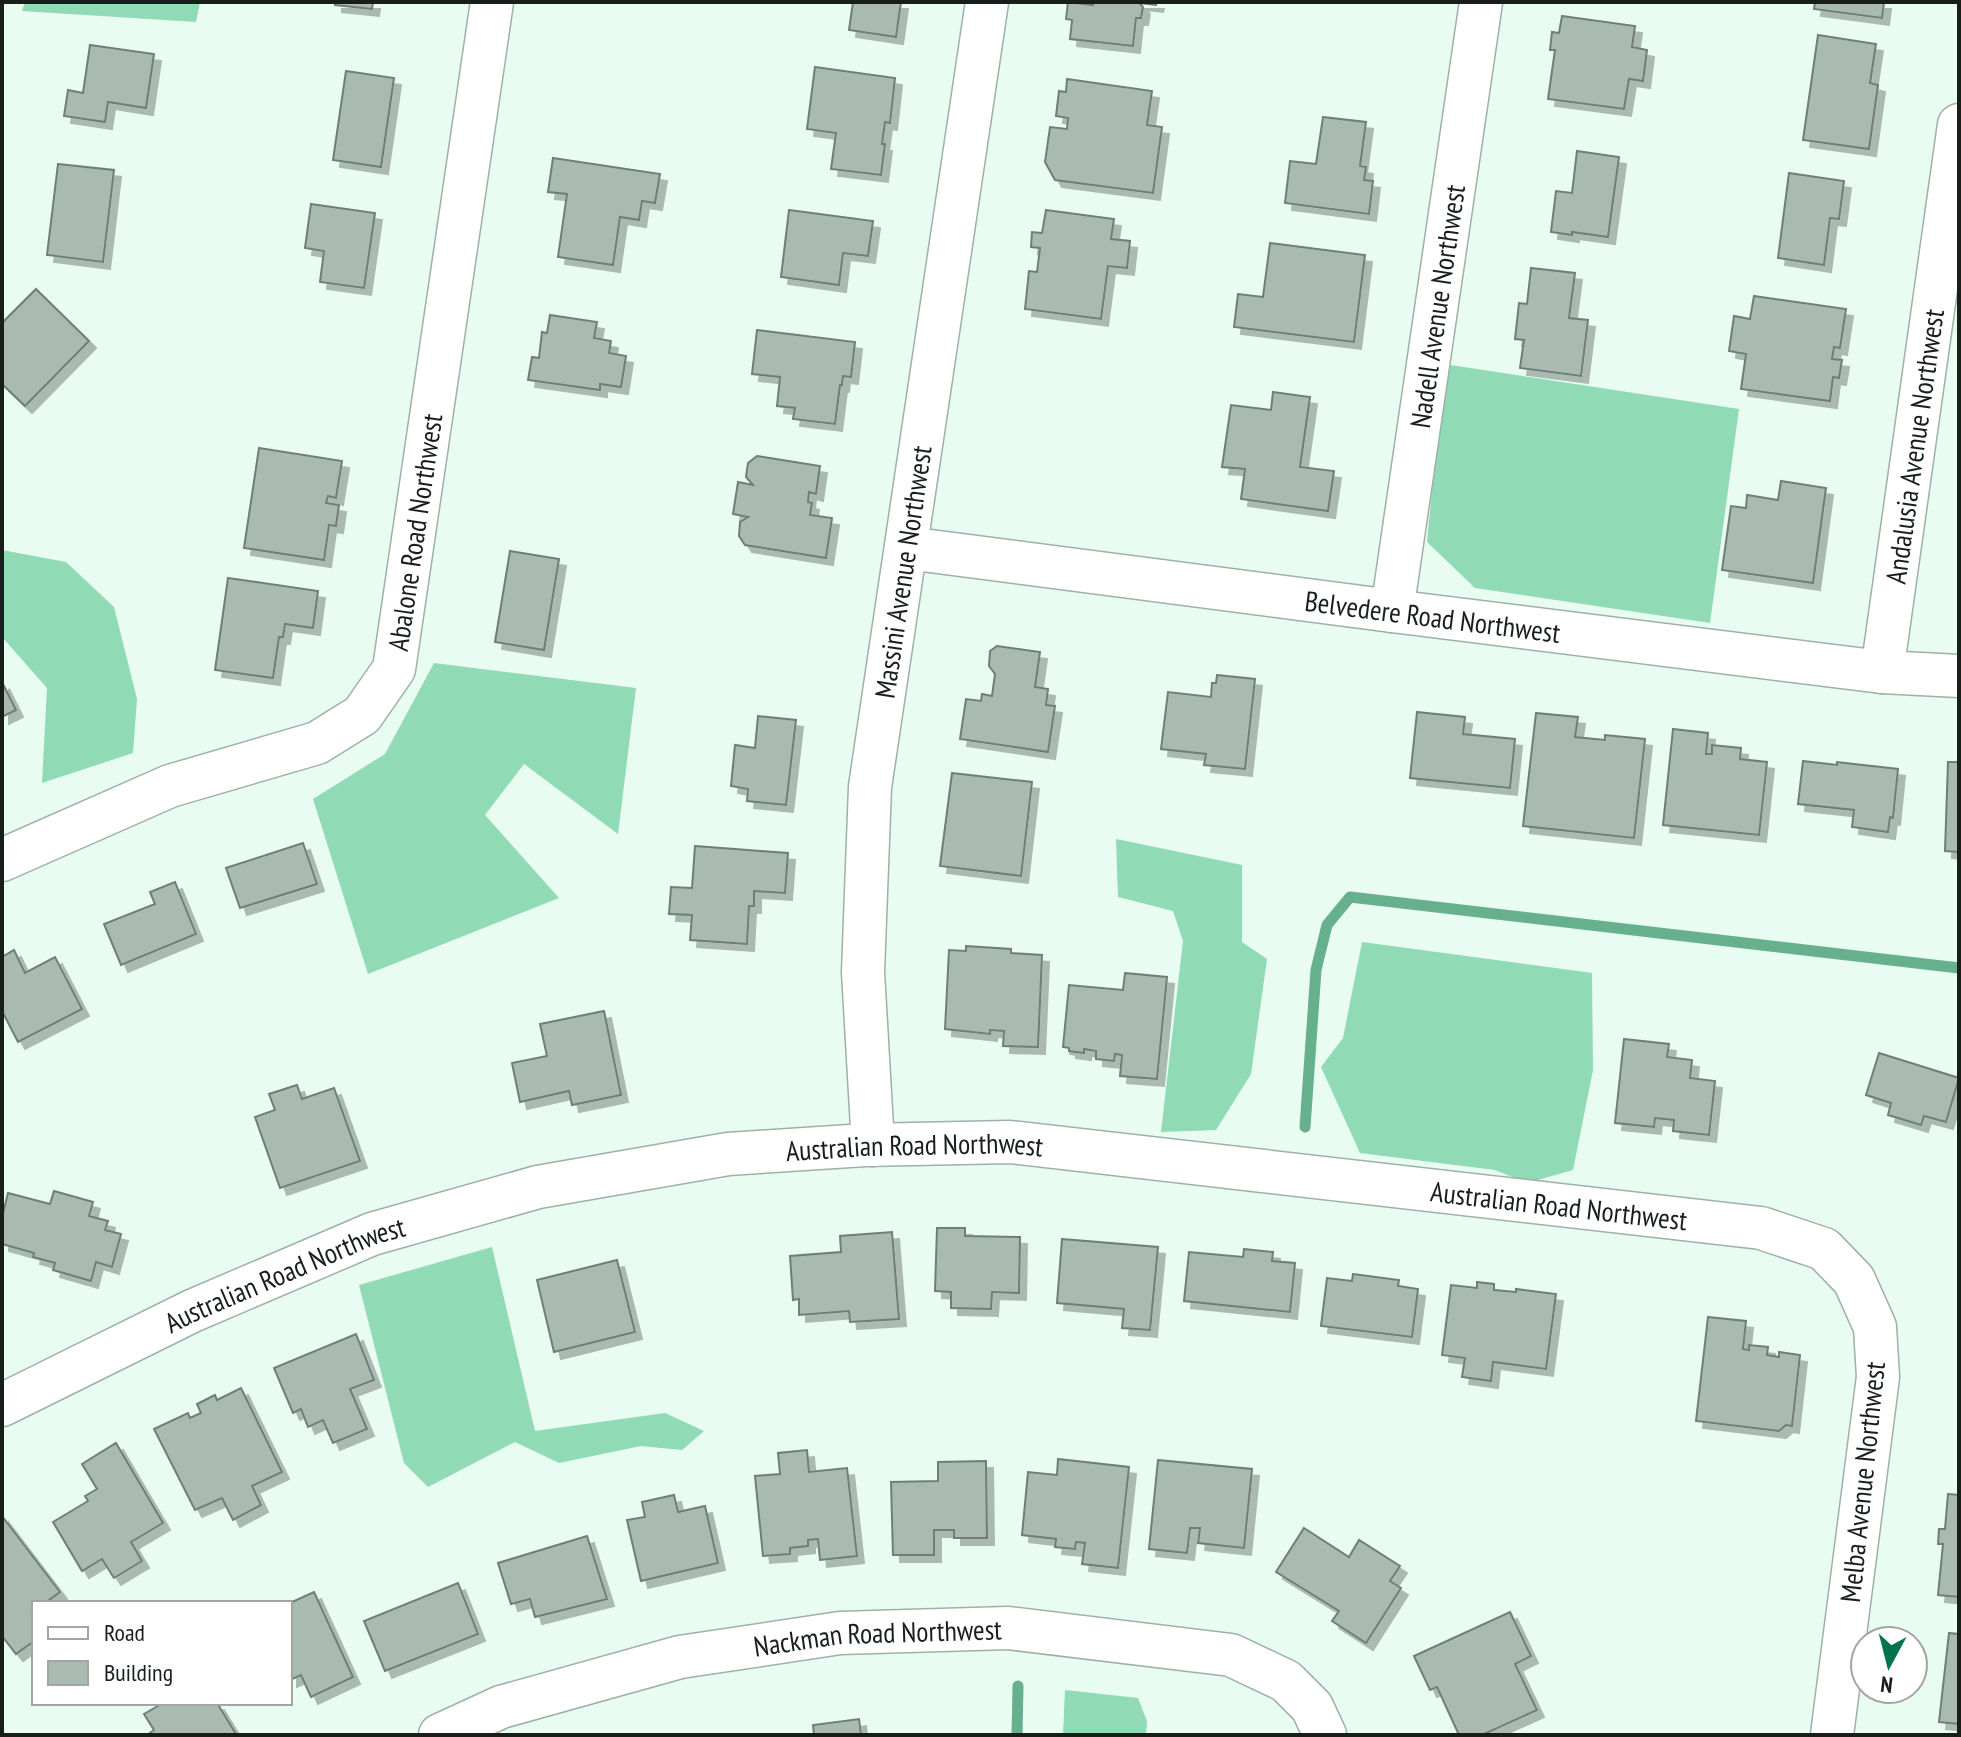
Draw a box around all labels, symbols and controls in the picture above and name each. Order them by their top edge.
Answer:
street label: Nadell Avenue Northwest [1400,182,1473,430]
street label: Andalusia Avenue Northwest [1876,306,1951,586]
street label: Abalone Road Northwest [378,411,450,653]
street label: Massini Avenue Northwest [865,443,939,701]
street label: Belvedere Road Northwest [1303,581,1563,650]
street label: Australian Road Northwest [785,1123,1046,1169]
street label: Australian Road Northwest [1429,1172,1689,1238]
street label: Australian Road Northwest [158,1207,409,1340]
street label: Melba Avenue Northwest [1831,1360,1893,1604]
legend [32,1601,292,1705]
street label: Nackman Road Northwest [751,1610,1003,1664]
text: Road [104,1617,145,1648]
north arrow [1849,1625,1929,1705]
text: Building [104,1657,173,1688]
text: N [1879,1670,1894,1699]

